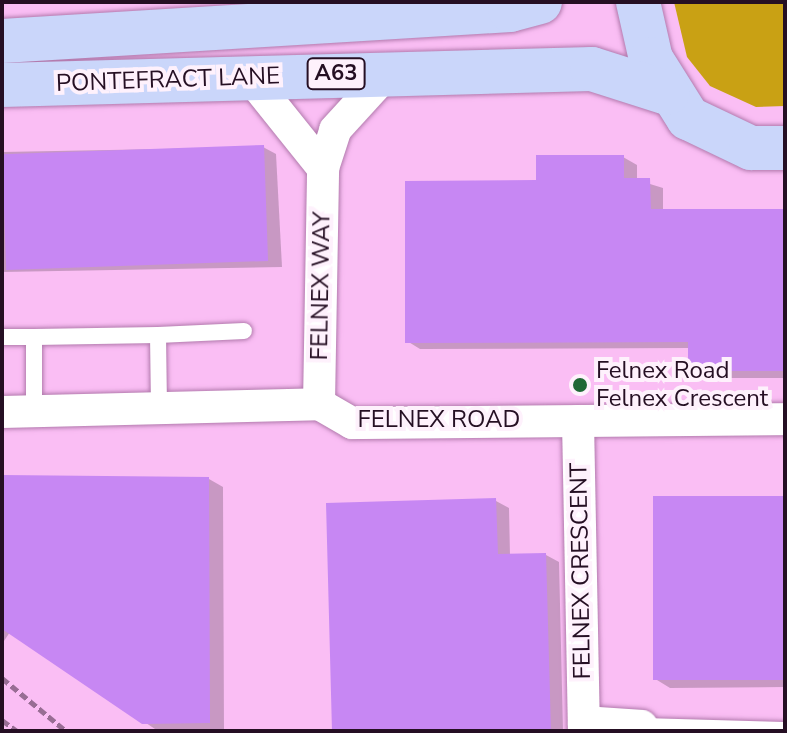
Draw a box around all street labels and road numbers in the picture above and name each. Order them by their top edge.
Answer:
road number: A63 [306,56,366,92]
street label: PONTEFRACT LANE [56,62,280,98]
street label: FELNEX WAY [305,211,337,361]
street label: FELNEX ROAD [358,406,520,434]
street label: FELNEX CRESCENT [565,462,597,680]

